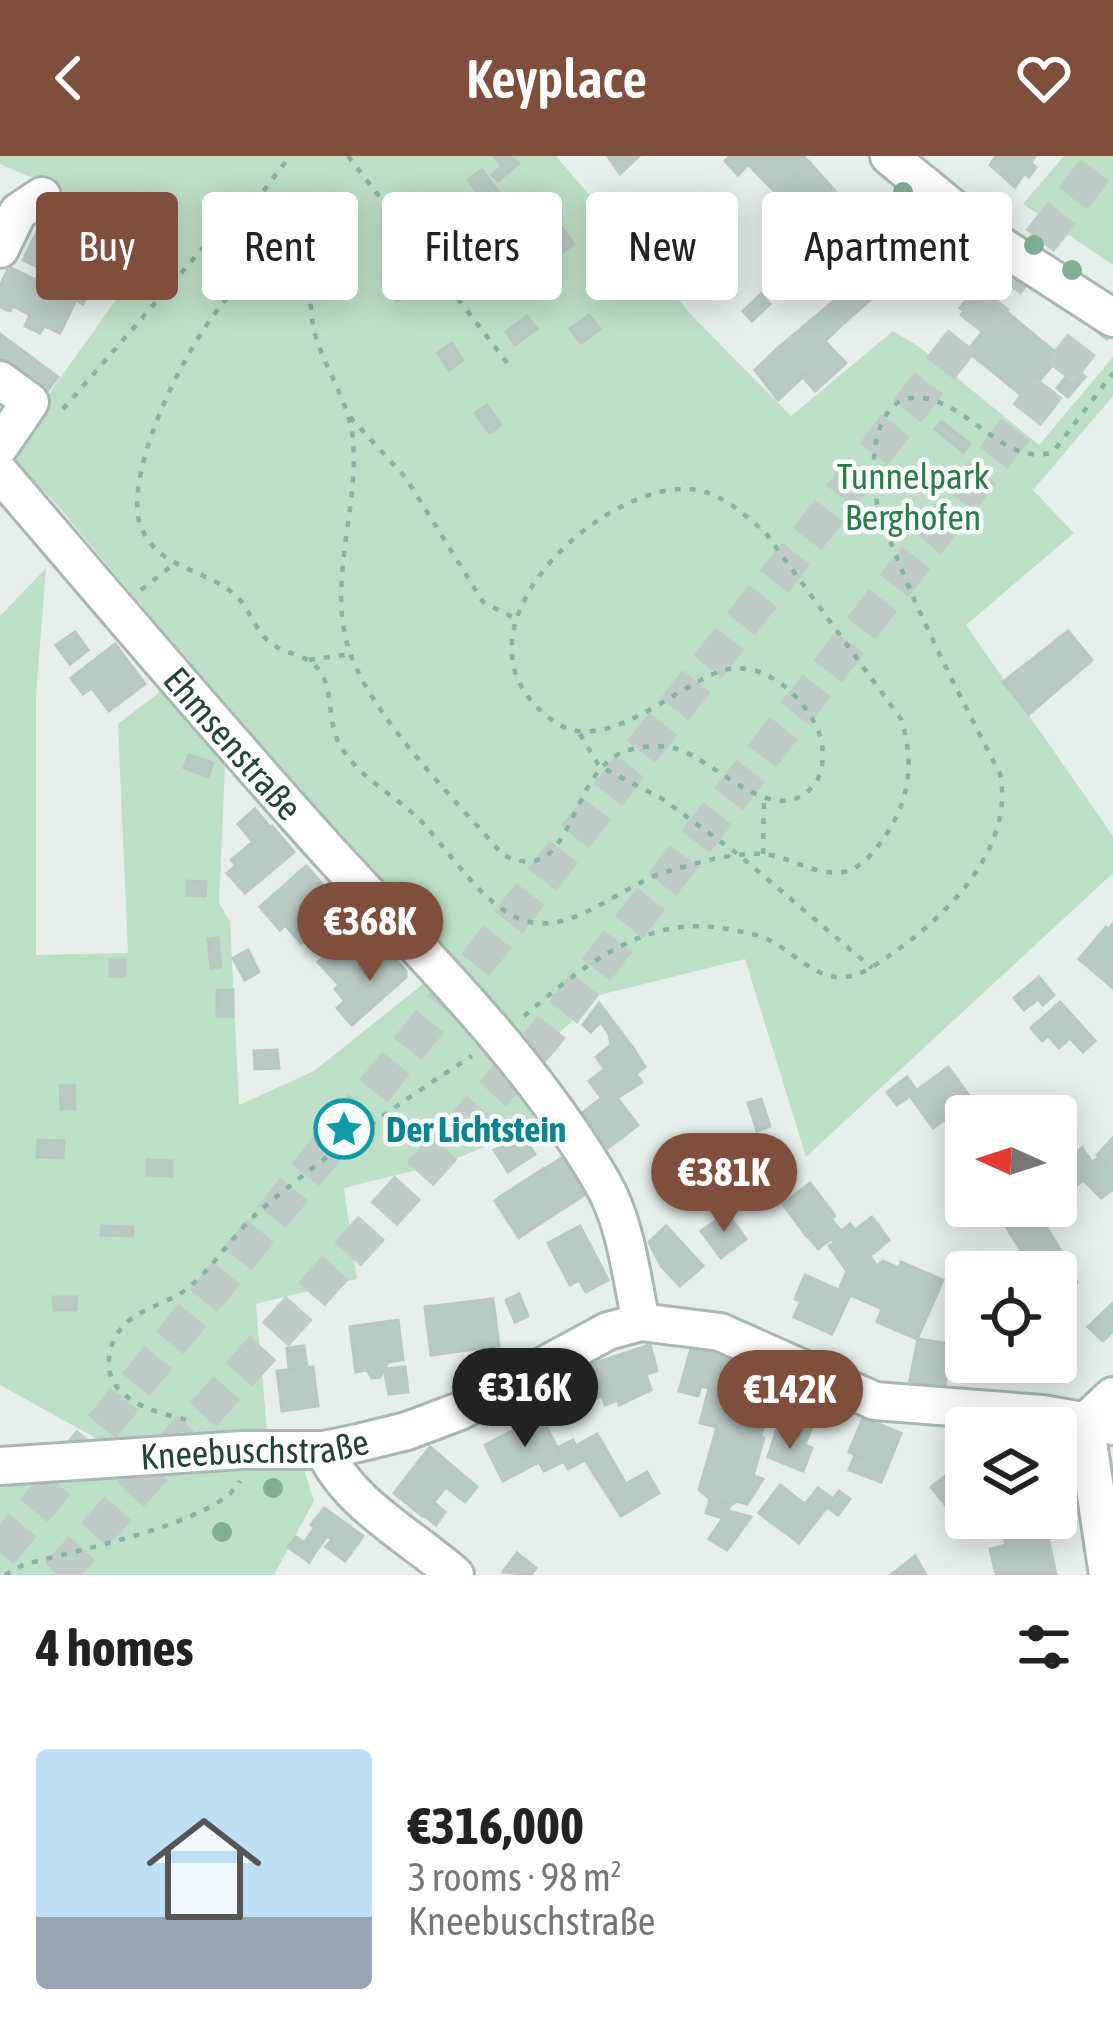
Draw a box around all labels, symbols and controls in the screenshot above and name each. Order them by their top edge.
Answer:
icon: back [36,45,102,111]
icon: heart [1011,45,1077,111]
text: Keyplace [466,48,647,109]
chip: Buy [36,192,178,300]
chip: Rent [202,192,358,300]
chip: Filters [382,192,562,300]
chip: New [586,192,738,300]
chip: Apartment [762,192,1012,300]
park label: Tunnelpark Berghofen [837,455,989,538]
street label: Ehmsenstraße [155,659,311,828]
pin: €368K [286,882,454,984]
text: €368K [324,899,416,943]
north arrow [945,1095,1077,1227]
map controls [945,1095,1077,1539]
place icon: Der Lichtstein [313,1098,375,1160]
place label: Der Lichtstein [386,1108,566,1150]
pin: €381K [640,1133,808,1235]
text: €381K [678,1150,770,1194]
button: locate [945,1251,1077,1383]
pin: €316K [441,1348,609,1450]
pin: €142K [706,1350,874,1452]
text: €316K [479,1365,571,1409]
text: €142K [744,1367,836,1411]
button: layers [945,1407,1077,1539]
street label: Kneebuschstraße [139,1420,373,1478]
icon: filters [1011,1614,1077,1680]
text: 4 homes [36,1618,194,1677]
text: €316,000 [408,1796,584,1855]
icon: home [132,1797,276,1941]
text: 3 rooms · 98 m² [408,1855,622,1899]
text: Kneebuschstraße [408,1899,656,1943]

